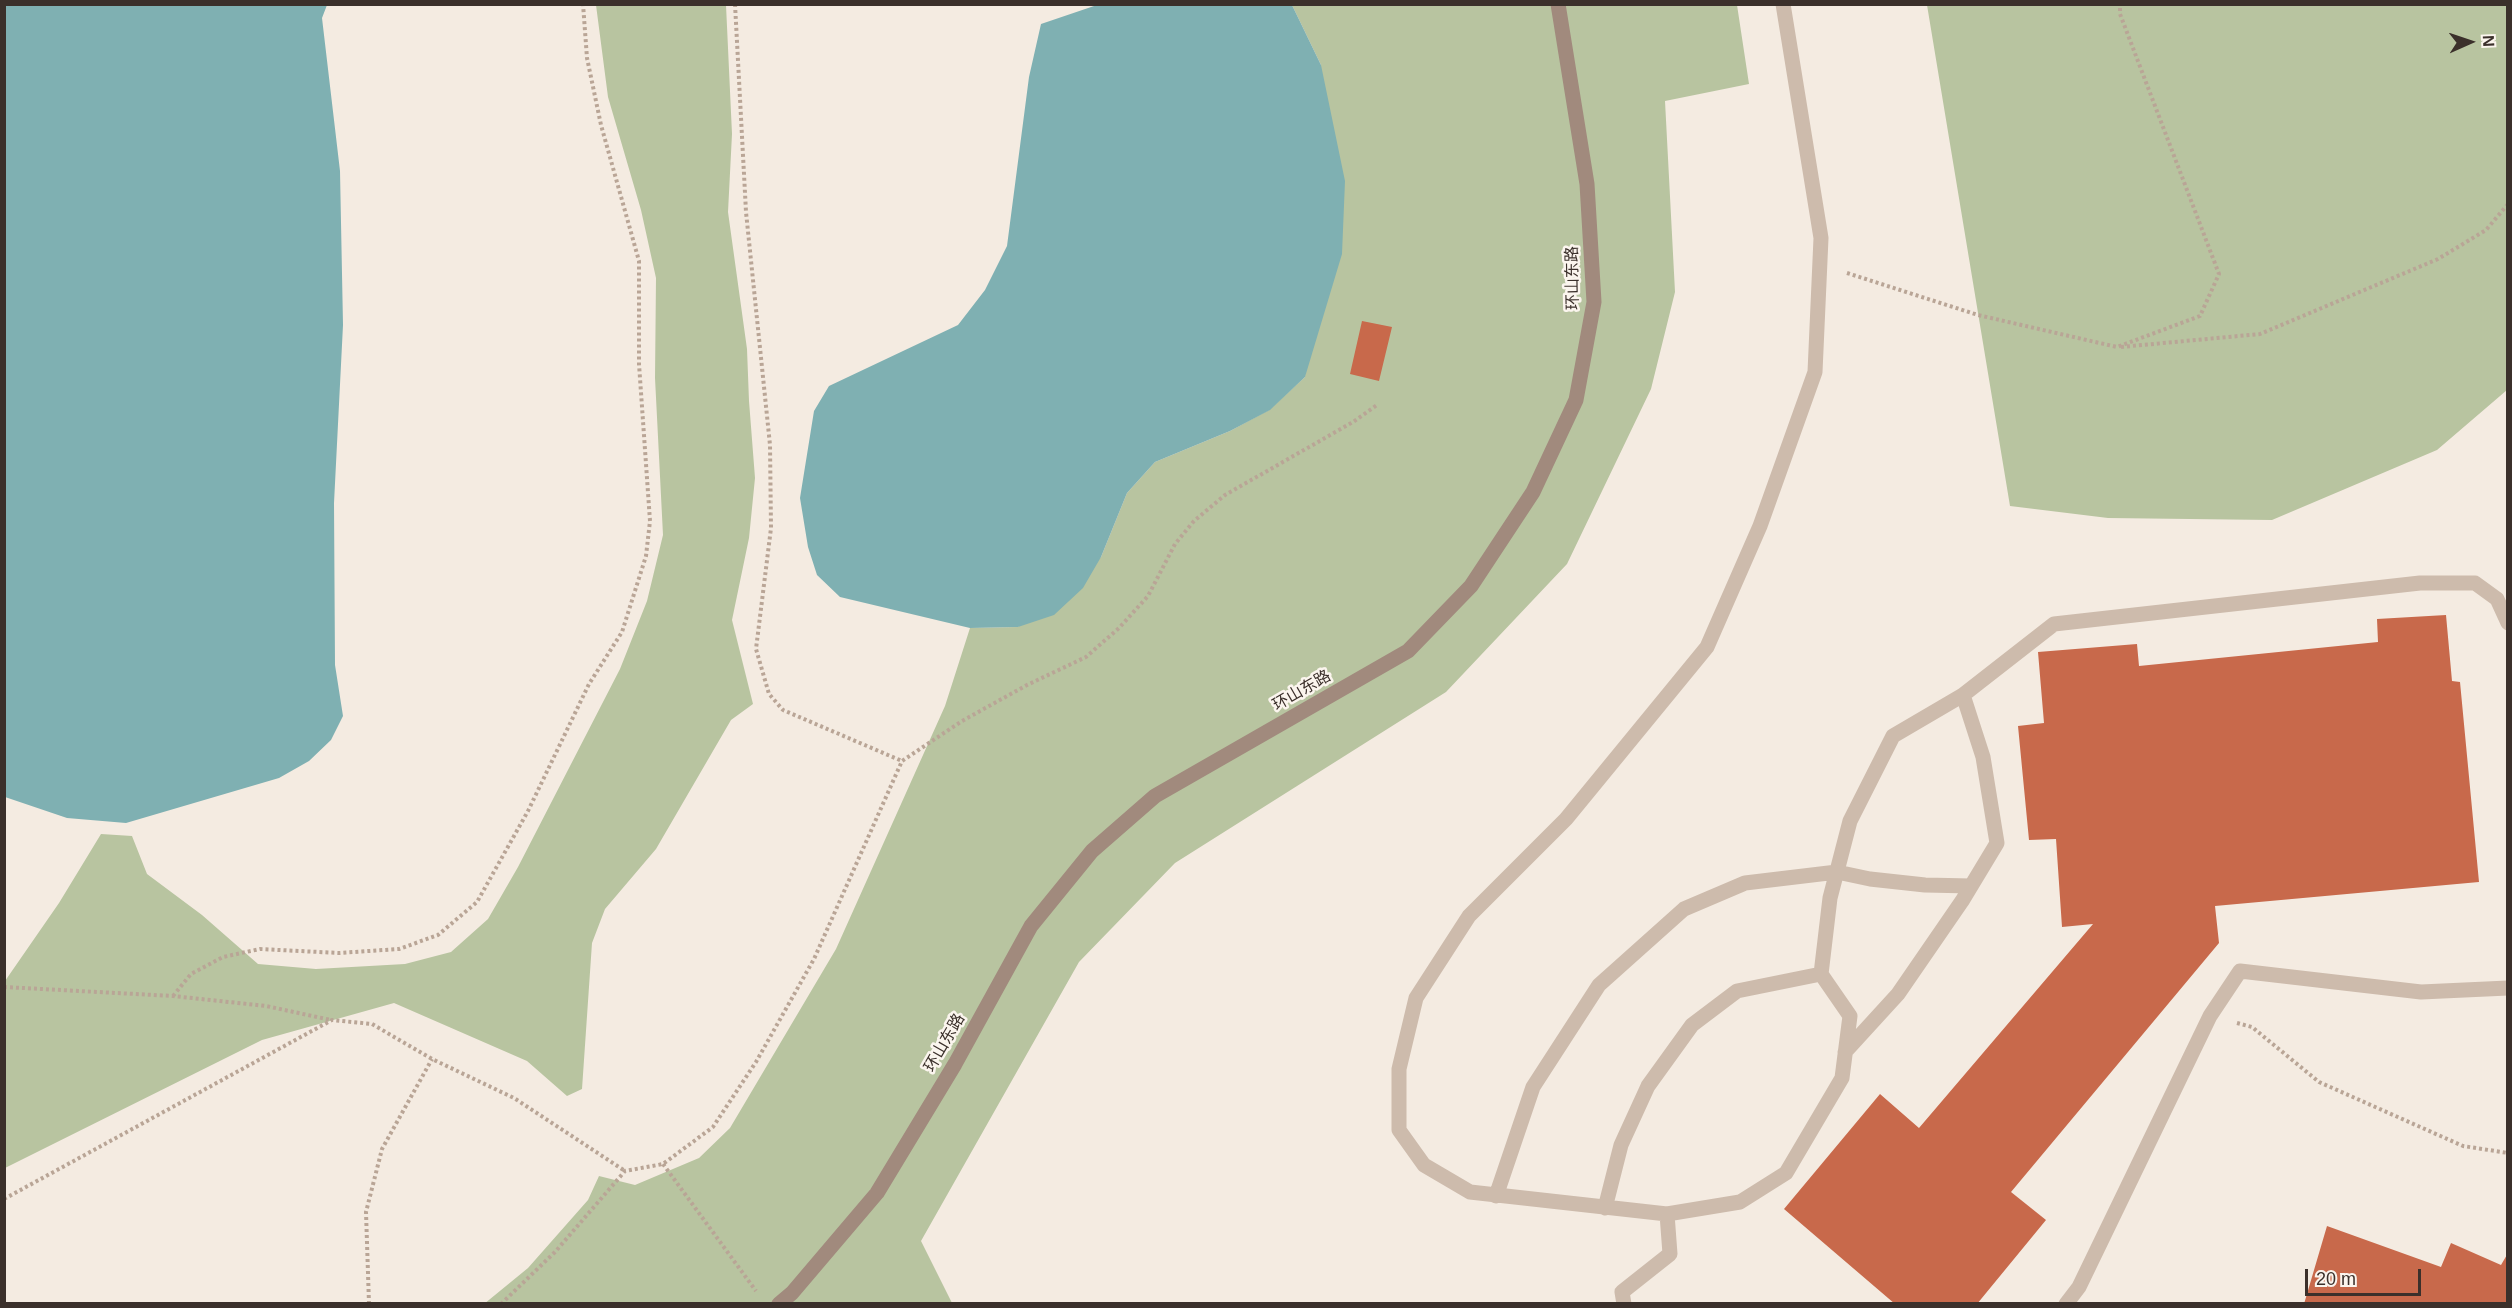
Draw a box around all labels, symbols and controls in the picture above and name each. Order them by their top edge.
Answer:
north arrow [2440,12,2500,72]
text: N [2480,35,2497,47]
street label: 环山东路 [1563,246,1583,310]
street label: 环山东路 [1269,667,1335,715]
street label: 环山东路 [921,1010,969,1076]
scale bar [2308,1257,2424,1295]
text: 20 m [2316,1269,2356,1289]

